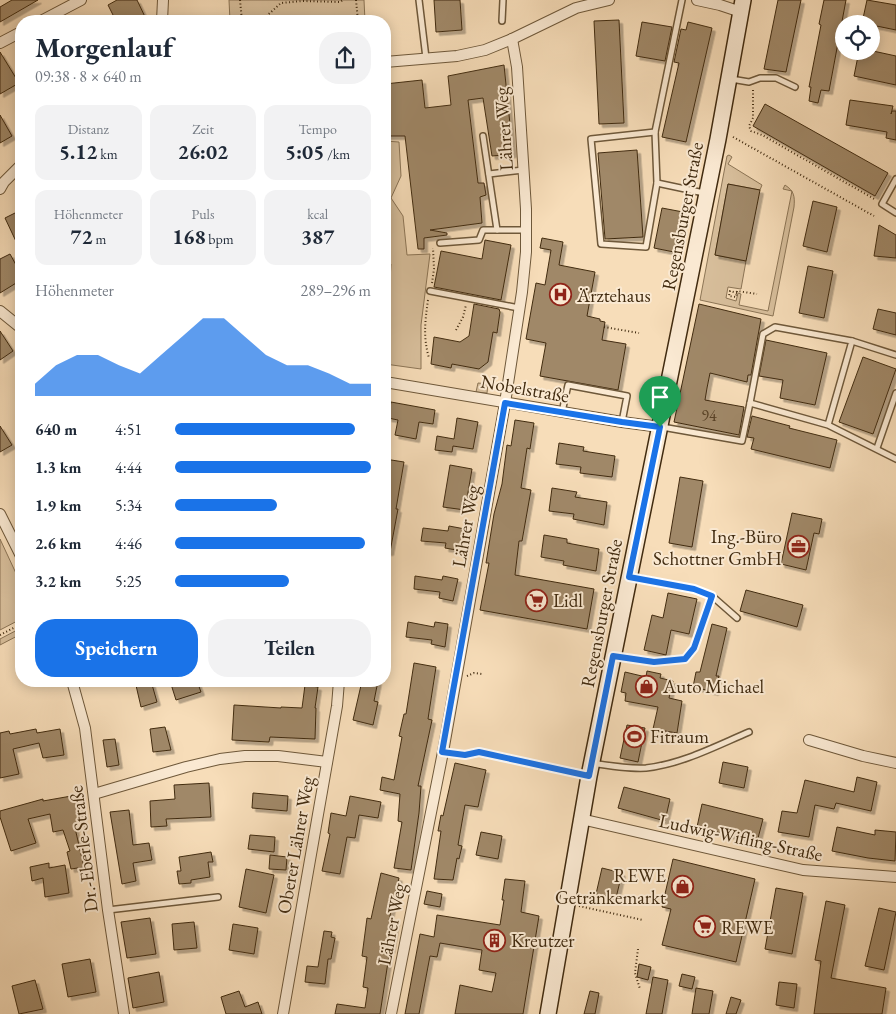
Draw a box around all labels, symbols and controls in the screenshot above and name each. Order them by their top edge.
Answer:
map controls [835,15,880,60]
button: locate [835,15,880,60]
text: Morgenlauf [35,29,173,65]
button: share [319,32,371,84]
text: 09:38 · 8 × 640 m [35,66,142,87]
street label: Lährer Weg [488,86,519,172]
text: Distanz [68,120,109,138]
text: Zeit [192,120,214,138]
text: Tempo [298,120,337,138]
text: 5.12 [59,138,97,165]
text: 26:02 [178,138,228,165]
text: 5:05 [285,138,324,165]
street label: Regensburger Straße [656,140,709,292]
text: km [97,145,118,163]
text: /km [324,145,350,163]
text: Höhenmeter [54,205,123,223]
text: Puls [191,205,214,223]
text: kcal [307,205,328,223]
text: 72 [70,223,93,250]
text: 168 [172,223,206,250]
text: 387 [301,223,334,250]
text: m [93,230,106,248]
text: bpm [206,230,234,248]
text: Höhenmeter [35,280,114,301]
text: 289–296 m [300,280,371,301]
hospital icon: Ärztehaus [549,283,573,307]
place label: Ärztehaus [576,283,651,308]
street label: Nobelstraße [479,368,571,409]
pin [639,376,681,427]
icon: arrive [646,383,674,411]
house number: 94 [701,405,717,426]
text: 640 m [35,419,77,440]
text: 4:51 [115,419,142,440]
text: 1.3 km [35,457,81,478]
text: 4:44 [115,457,142,478]
street label: Lährer Weg [446,482,485,569]
text: 1.9 km [35,495,81,516]
text: 5:34 [115,495,142,516]
place label: Ing.-Büro Schottner GmbH [653,524,782,571]
text: 2.6 km [35,533,81,554]
text: 4:46 [115,533,142,554]
office icon: Ing.-Büro Schottner GmbH [786,535,810,559]
street label: Regensburger Straße [575,537,628,689]
text: 3.2 km [35,571,81,592]
text: 5:25 [115,571,142,592]
supermarket icon: Lidl [525,588,549,612]
place label: Lidl [553,588,583,613]
button: Speichern [35,619,198,677]
button: Teilen [208,619,371,677]
shop icon: Auto Michael [635,674,659,698]
place label: Auto Michael [662,674,765,699]
sports icon: Fitraum [622,724,646,748]
place label: Fitraum [650,724,709,749]
street label: Oberer Lährer Weg [271,774,320,916]
street label: Dr.-Eberle-Straße [63,784,104,914]
street label: Ludwig-Wifling-Straße [657,808,825,867]
place label: REWE Getränkemarkt [555,863,666,910]
shop icon: REWE Getränkemarkt [670,874,694,898]
street label: Lährer Weg [371,880,412,967]
supermarket icon: REWE [693,915,717,939]
place label: REWE [721,915,774,940]
building icon: Kreutzer [483,928,507,952]
place label: Kreutzer [511,928,575,953]

